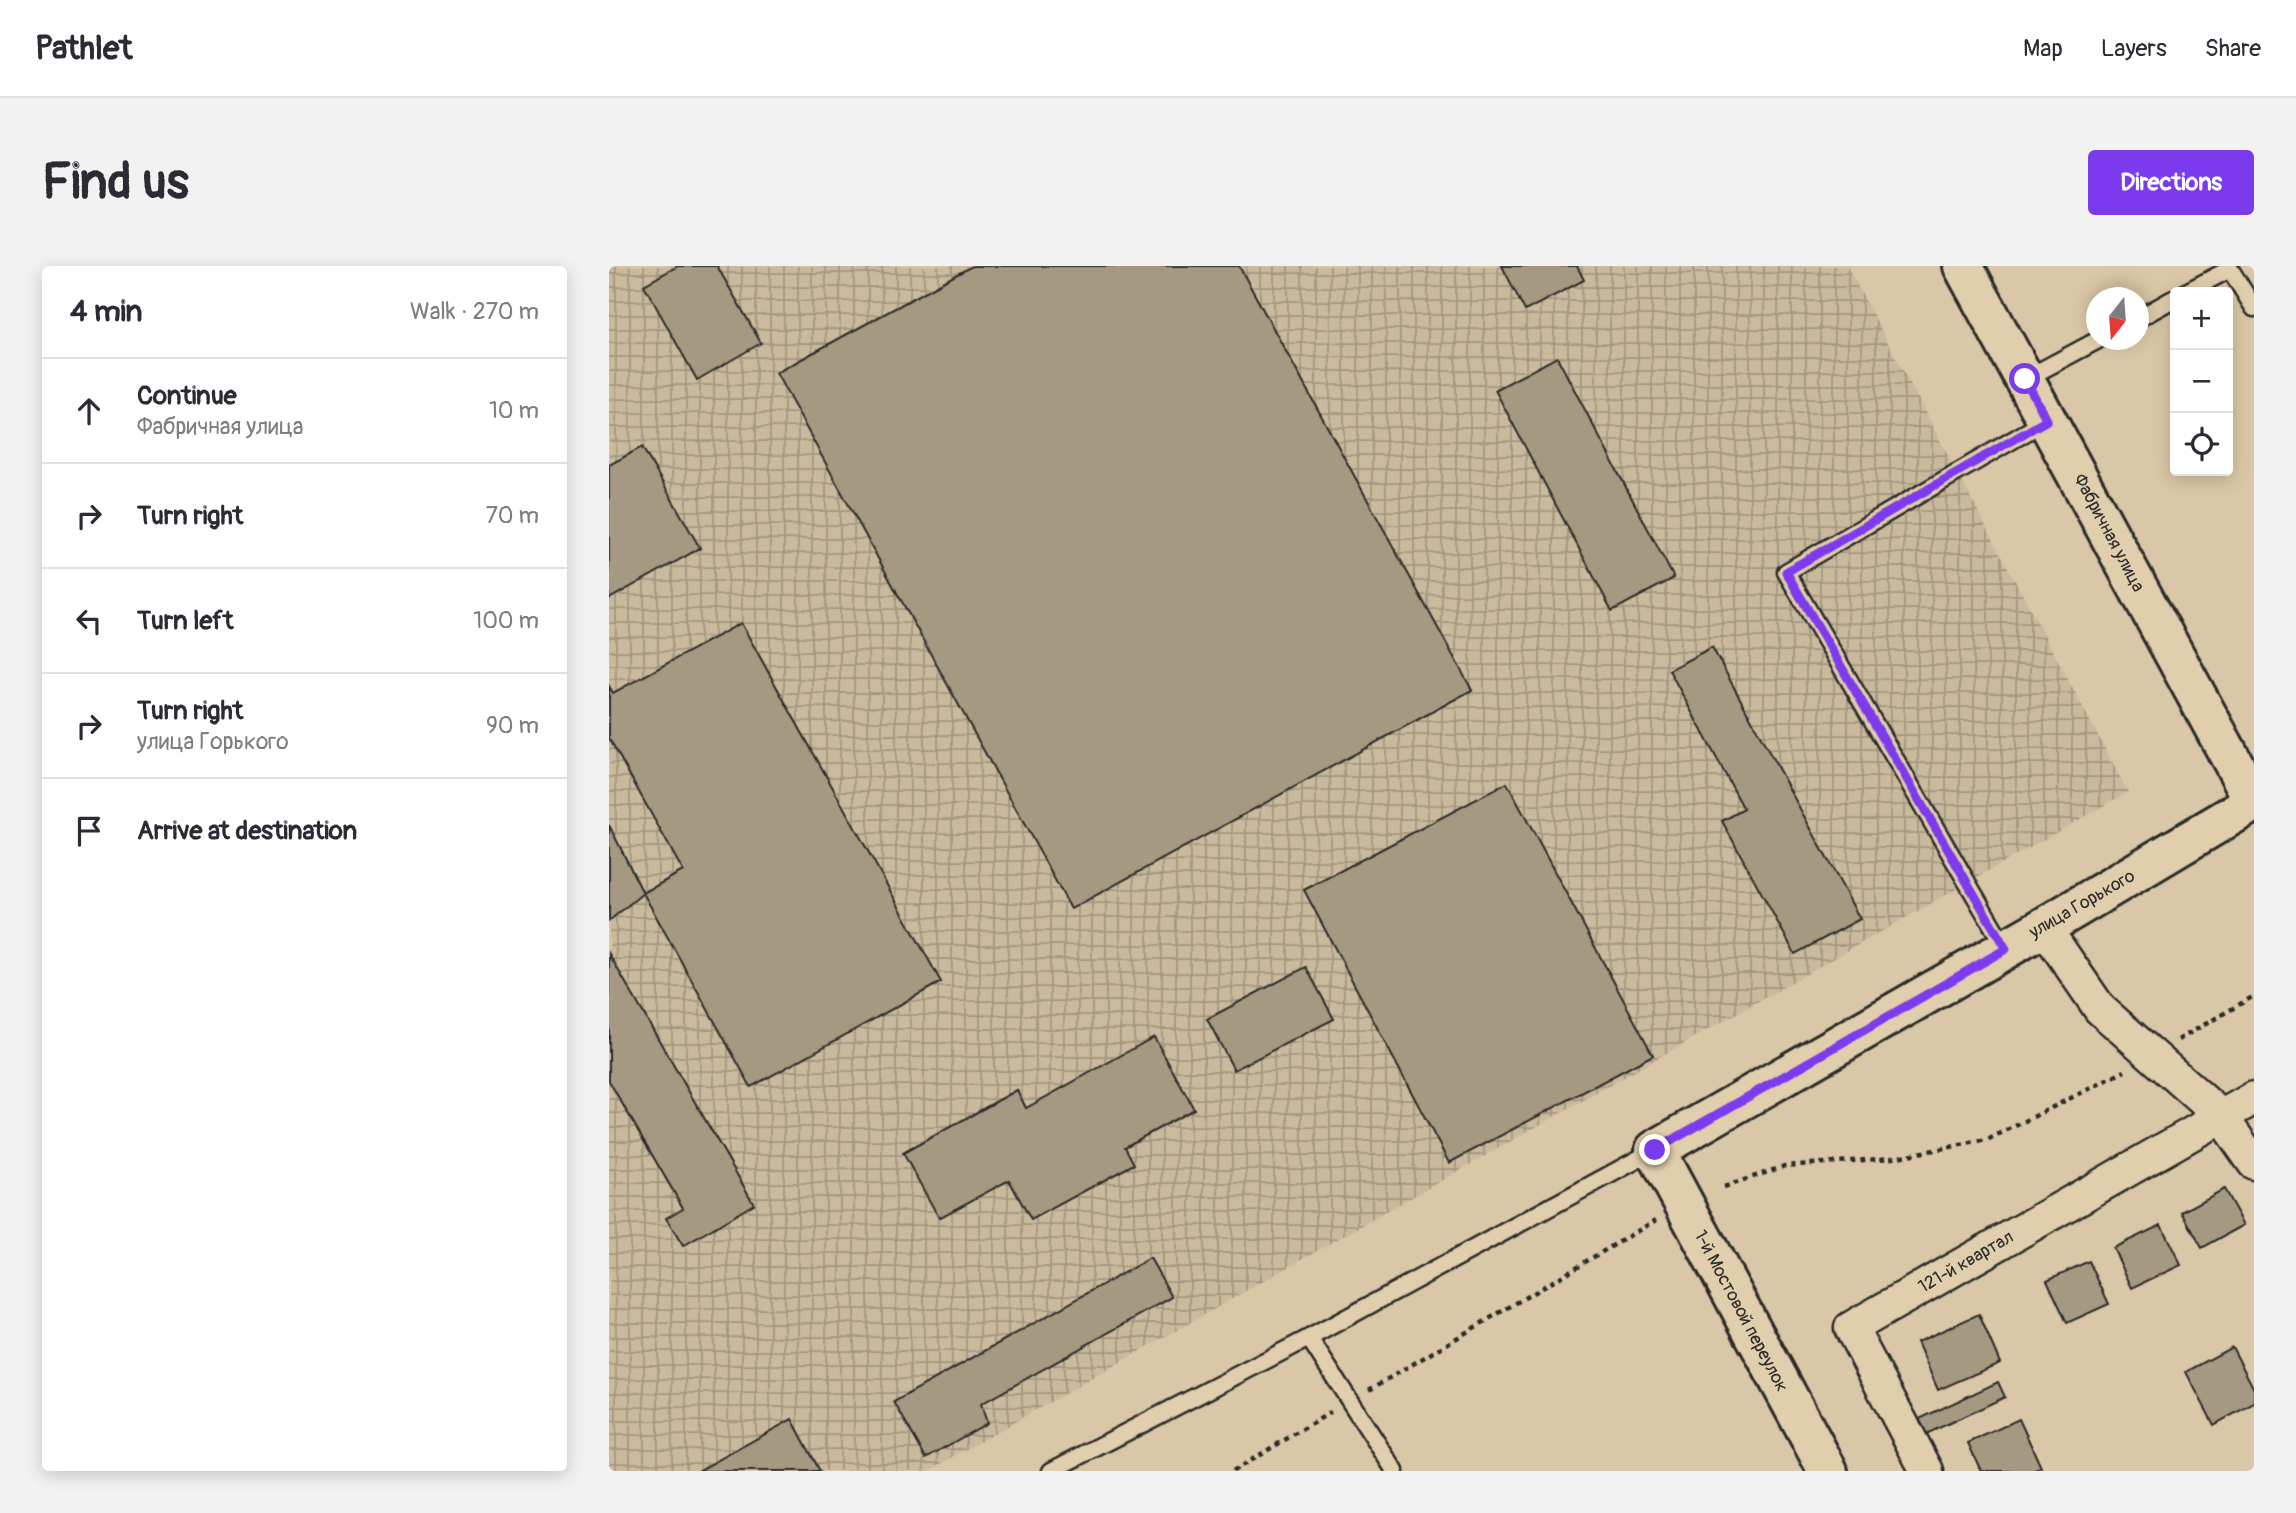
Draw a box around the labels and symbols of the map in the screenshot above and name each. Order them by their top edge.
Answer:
north arrow [2086,287,2149,350]
route start [2009,363,2040,394]
street label: Фабричная улица [2068,470,2150,596]
street label: улица Горького [2024,864,2139,944]
route end [1639,1134,1670,1165]
street label: 121-й квартал [1914,1225,2018,1299]
street label: 1-й Мостовой переулок [1689,1226,1793,1396]

